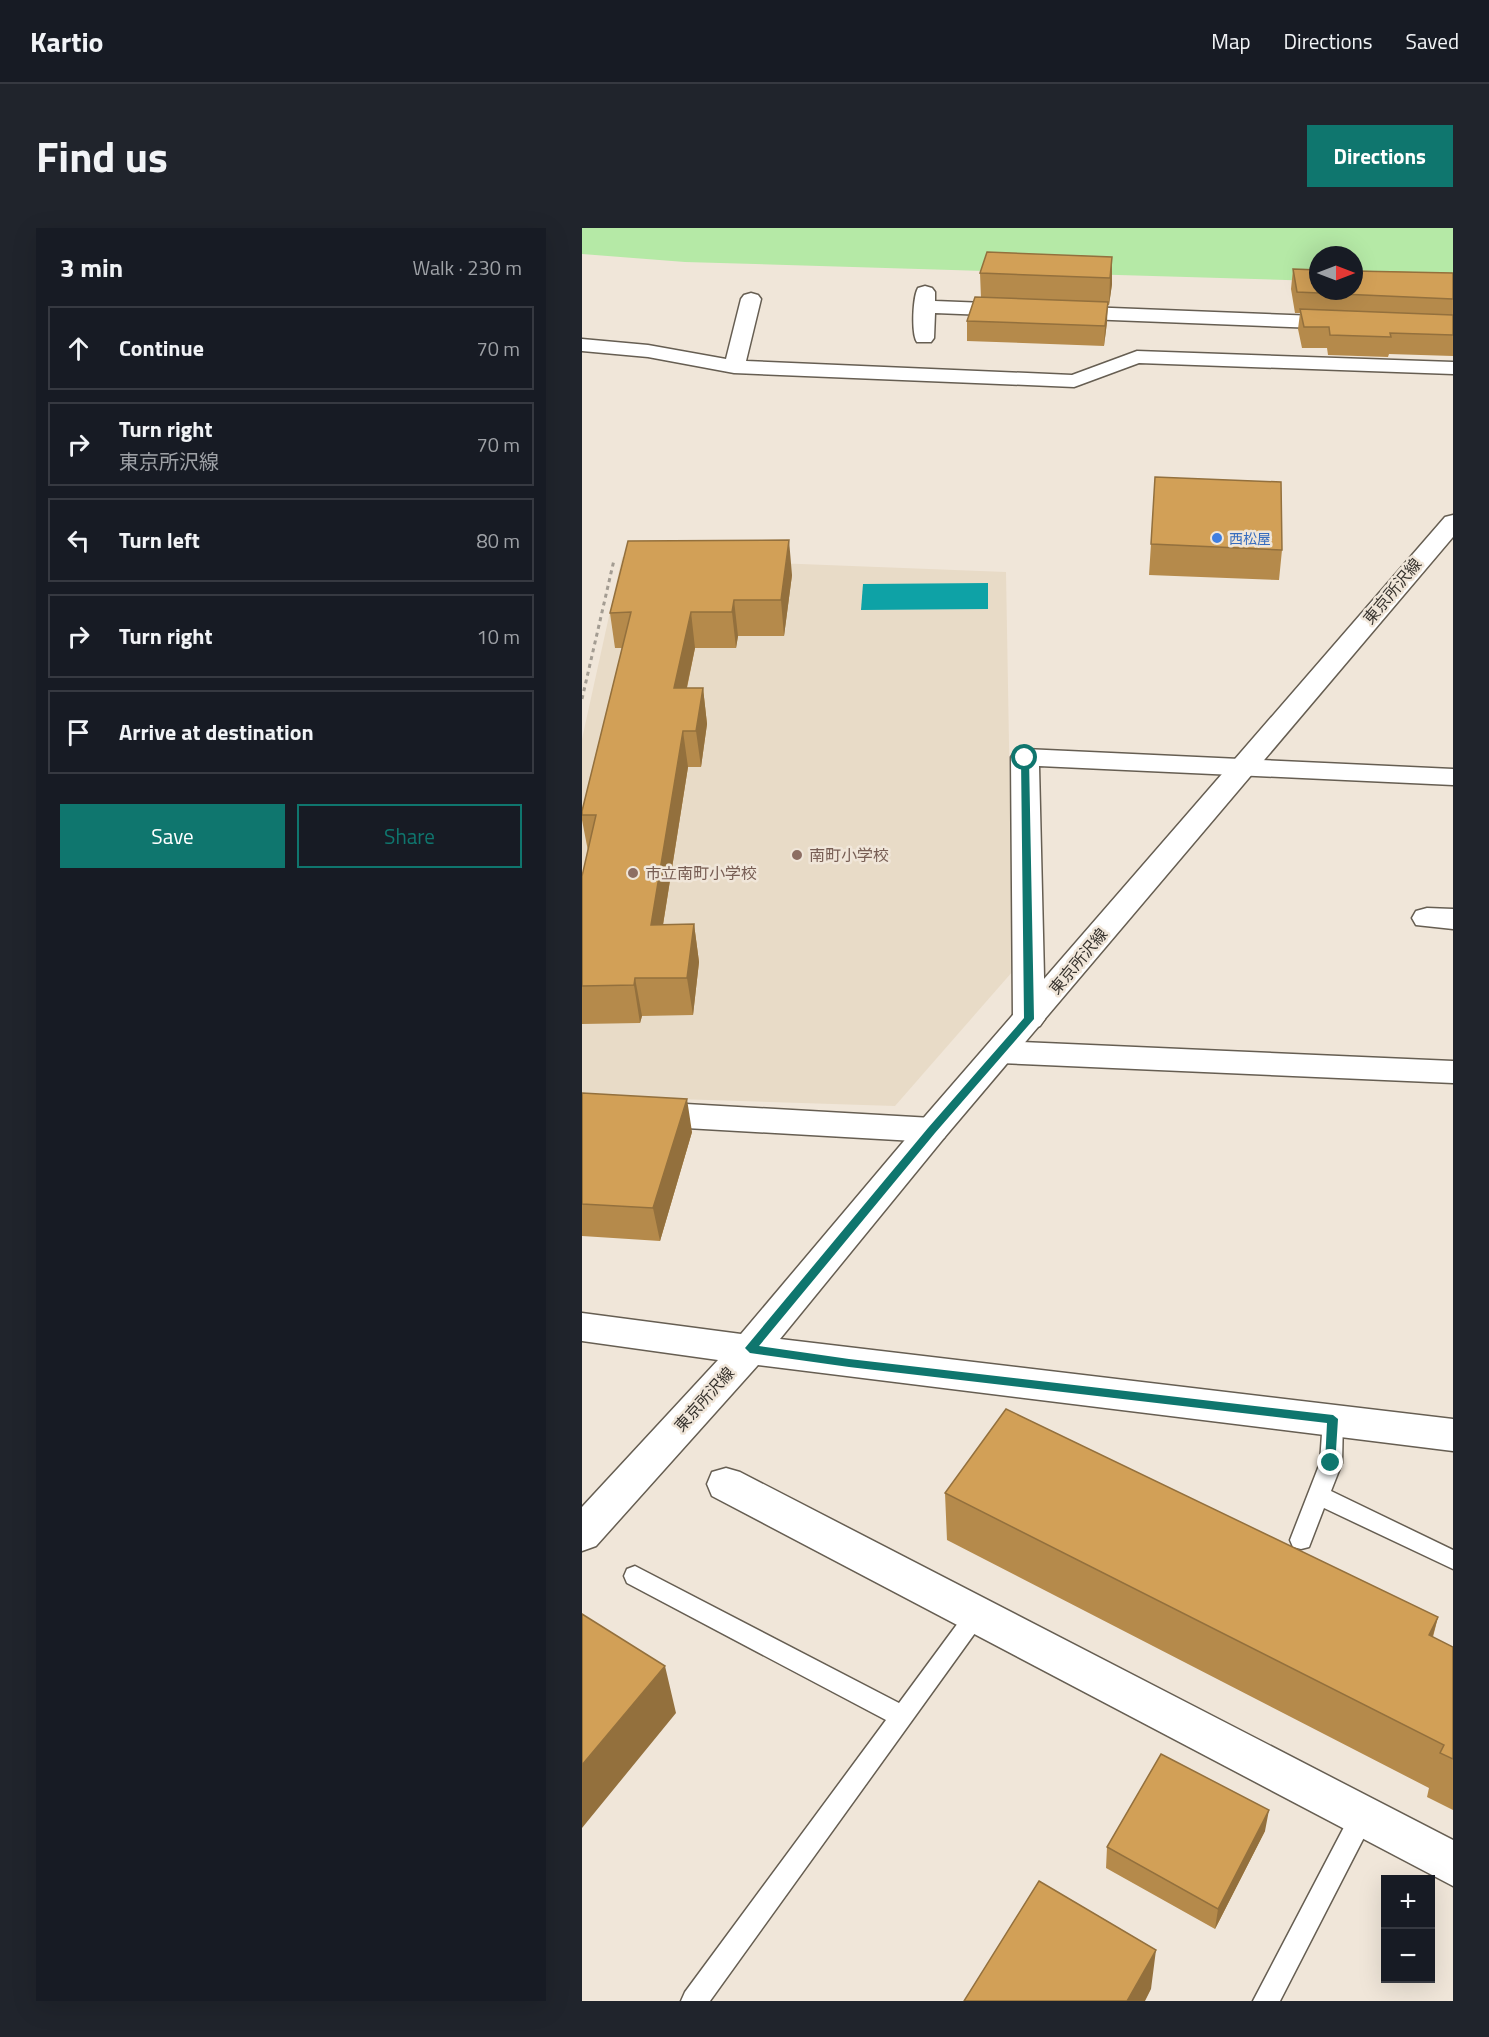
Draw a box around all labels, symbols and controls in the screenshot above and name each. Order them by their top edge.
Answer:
text: Kartio [30,20,104,63]
text: Map [1211,25,1251,57]
text: Directions [1284,25,1373,57]
text: Saved [1406,25,1459,57]
text: Find us [36,124,168,188]
button: Directions [1307,125,1453,187]
north arrow [1309,246,1363,300]
text: 3 min [60,248,123,287]
text: Walk · 230 m [413,252,522,283]
text: Continue [119,331,204,365]
icon: ahead [62,332,95,365]
text: 70 m [476,333,520,364]
text: Turn right [119,412,213,446]
icon: right [62,428,95,461]
text: 70 m [476,429,520,460]
text: 東京所沢線 [119,446,219,477]
text: Turn left [119,523,200,557]
icon: left [62,524,95,557]
text: 80 m [476,525,520,556]
place label: 西松屋 [1229,528,1271,549]
marker: 西松屋 [1210,531,1224,545]
street label: 東京所沢線 [1357,553,1427,629]
text: Turn right [119,619,213,653]
icon: right [62,620,95,653]
text: 10 m [476,621,520,652]
text: Arrive at destination [119,715,314,749]
icon: arrive [62,716,95,749]
route start [1011,744,1037,770]
button: Save [60,804,285,868]
button: Share [297,804,522,868]
place label: 南町小学校 [809,843,889,867]
marker: 南町小学校 [790,848,804,862]
place label: 市立南町小学校 [645,861,757,885]
marker: 市立南町小学校 [626,866,640,880]
street label: 東京所沢線 [1043,923,1113,999]
street label: 東京所沢線 [668,1361,740,1437]
route end [1317,1449,1343,1475]
map controls [1381,1875,1435,1983]
button: + [1381,1875,1435,1929]
button: − [1381,1929,1435,1983]

